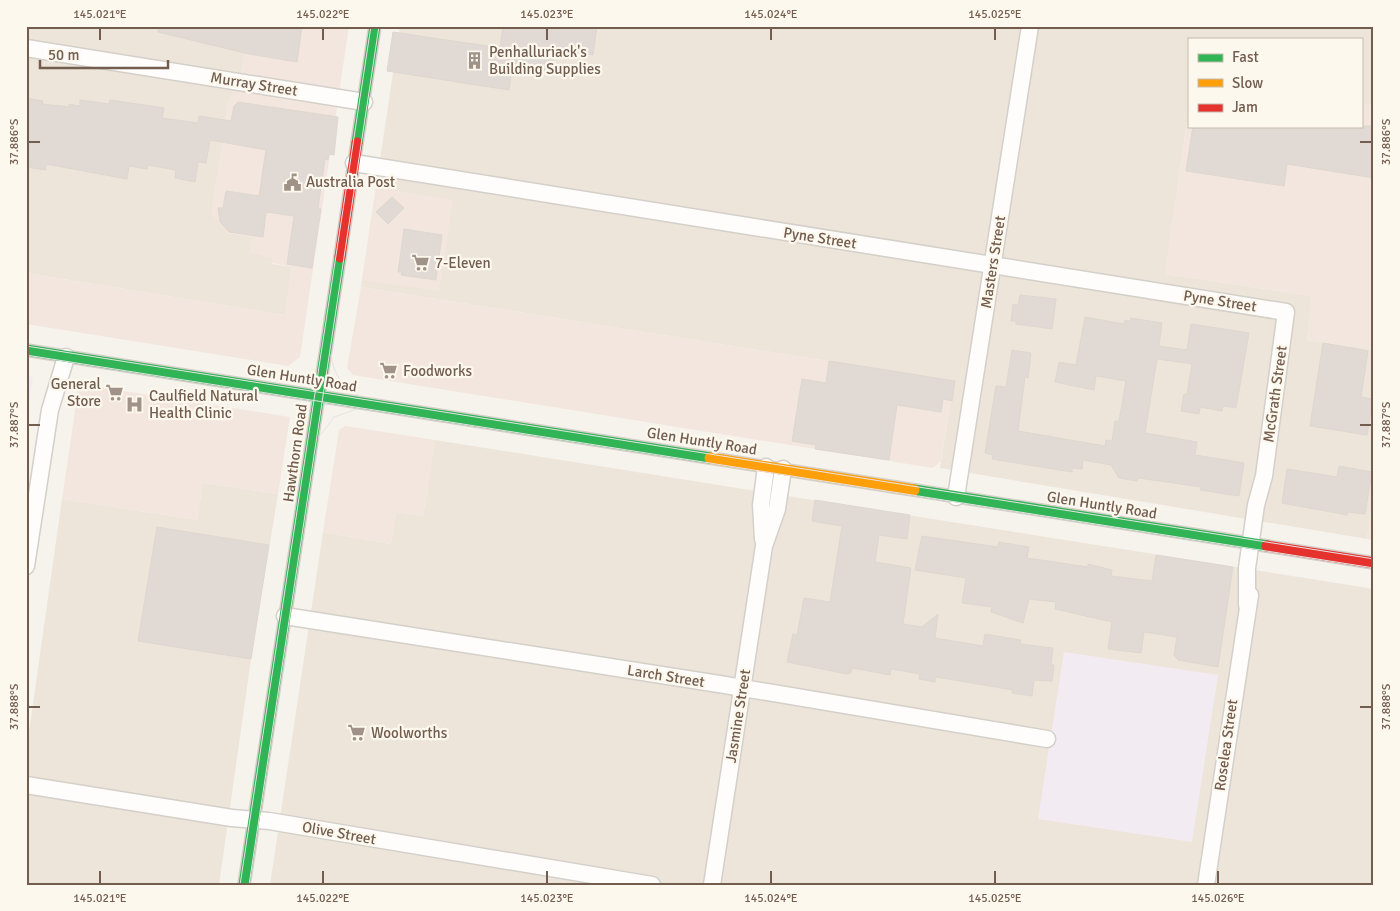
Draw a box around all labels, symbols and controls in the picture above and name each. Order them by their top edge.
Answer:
text: 145.021°E [73,7,127,22]
text: 145.022°E [296,7,350,22]
text: 145.023°E [520,7,574,22]
text: 145.024°E [744,7,798,22]
text: 145.025°E [968,7,1022,22]
scale bar [40,38,168,70]
legend [1188,38,1362,128]
place label: Penhalluriack's Building Supplies [489,43,601,78]
text: 50 m [48,46,79,64]
text: Fast [1232,48,1259,66]
building icon: Penhalluriack's Building Supplies [465,51,485,71]
street label: Murray Street [209,68,299,100]
text: Slow [1232,74,1263,92]
text: Jam [1232,98,1258,116]
text: 37.886°S [7,118,22,165]
text: 37.886°S [1379,118,1394,165]
public building icon: Australia Post [282,172,302,192]
place label: Australia Post [306,173,395,191]
street label: Masters Street [977,214,1009,310]
street label: Pyne Street [782,223,858,253]
supermarket icon: 7-Eleven [411,253,431,273]
place label: 7-Eleven [435,254,491,272]
street label: Pyne Street [1182,286,1258,316]
street label: McGrath Street [1259,344,1291,444]
street label: Glen Huntly Road [246,360,358,396]
supermarket icon: Foodworks [379,361,399,381]
place label: Foodworks [403,362,472,380]
place label: General Store [51,375,101,410]
supermarket icon: General Store [105,383,125,403]
place label: Caulfield Natural Health Clinic [149,387,258,422]
hospital icon: Caulfield Natural Health Clinic [125,395,145,415]
text: 37.887°S [7,401,22,448]
text: 37.887°S [1379,401,1394,448]
street label: Hawthorn Road [279,403,311,503]
street label: Glen Huntly Road [646,423,758,459]
street label: Glen Huntly Road [1046,487,1158,523]
street label: Larch Street [626,661,706,691]
street label: Jasmine Street [722,668,754,764]
text: 37.888°S [7,683,22,730]
text: 37.888°S [1379,683,1394,730]
street label: Roselea Street [1211,698,1241,792]
supermarket icon: Woolworths [347,723,367,743]
place label: Woolworths [371,724,448,742]
street label: Olive Street [301,818,377,848]
text: 145.021°E [73,891,127,906]
text: 145.022°E [296,891,350,906]
text: 145.023°E [520,891,574,906]
text: 145.024°E [744,891,798,906]
text: 145.025°E [968,891,1022,906]
text: 145.026°E [1191,891,1245,906]

